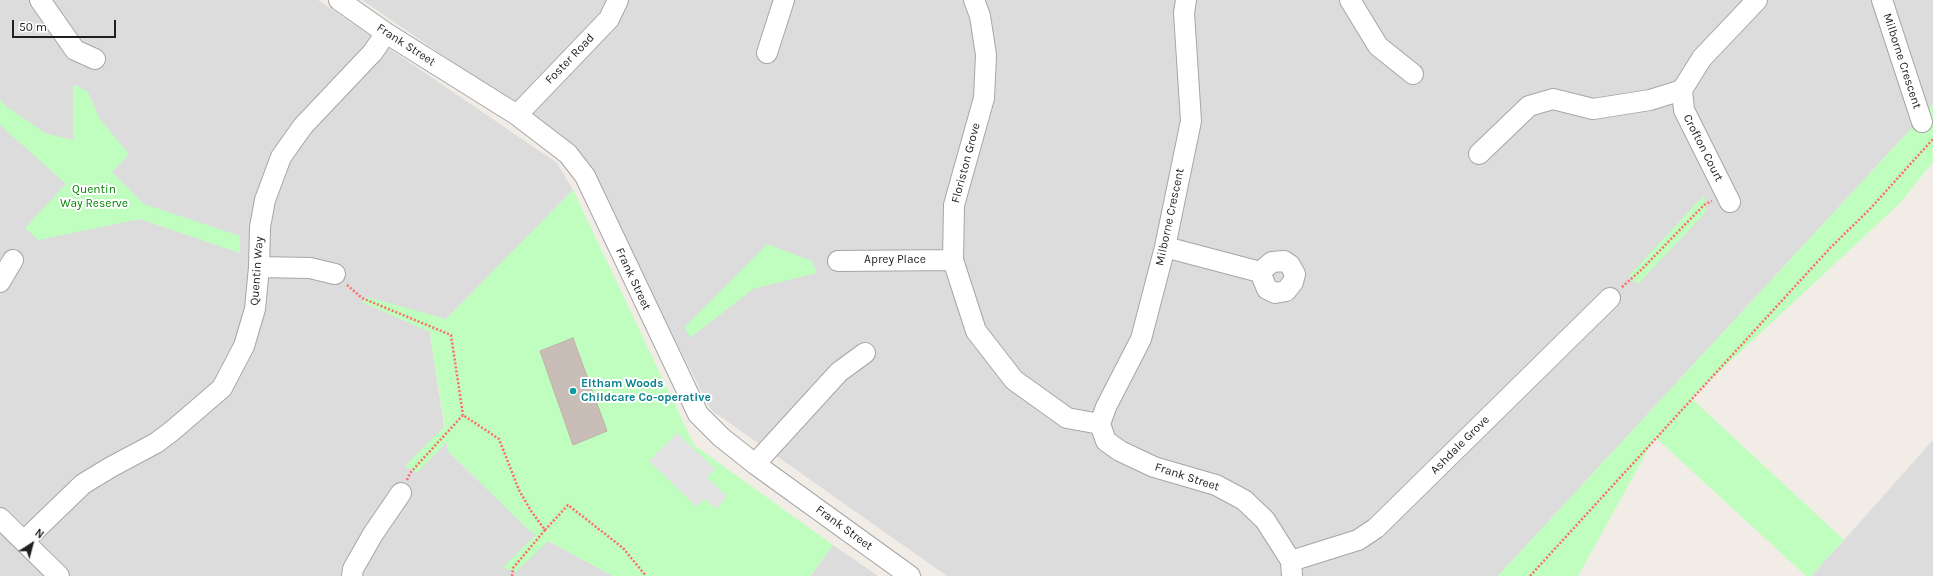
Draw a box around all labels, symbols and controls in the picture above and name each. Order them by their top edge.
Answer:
street label: Milborne Crescent [1880,11,1924,111]
scale bar [14,12,118,38]
text: 50 m [19,20,47,34]
street label: Frank Street [374,21,438,69]
street label: Foster Road [542,31,598,87]
street label: Crofton Court [1680,112,1726,184]
street label: Floriston Grove [948,121,984,205]
street label: Milborne Crescent [1153,167,1187,267]
park label: Quentin Way Reserve [60,183,128,211]
street label: Quentin Way [247,236,267,306]
street label: Frank Street [612,246,654,312]
street label: Aprey Place [864,253,926,267]
place label: Eltham Woods Childcare Co-operative [581,377,711,405]
marker: Eltham Woods Childcare Co-operative [568,386,578,396]
street label: Ashdale Grove [1428,413,1492,477]
street label: Frank Street [1153,460,1221,494]
street label: Frank Street [813,502,875,554]
north arrow [12,524,52,564]
text: N [32,526,46,541]

